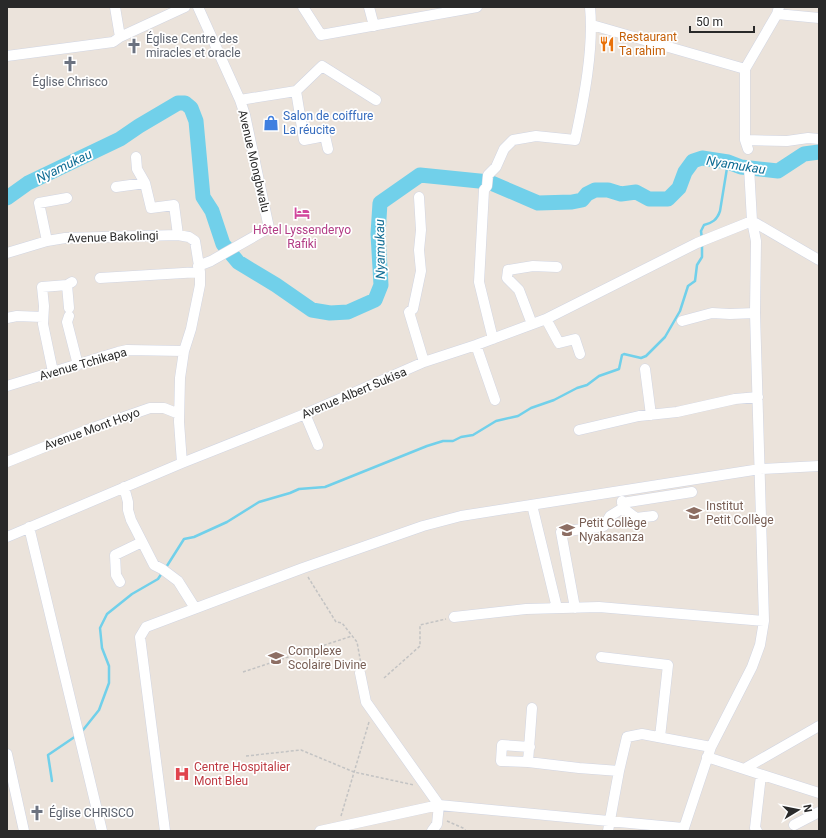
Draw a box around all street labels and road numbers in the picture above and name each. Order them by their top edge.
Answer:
street label: Avenue Mongbwalu [235,108,273,214]
street label: Avenue Bakolingi [67,228,159,246]
street label: Avenue Tchikapa [38,345,128,383]
street label: Avenue Albert Sukisa [299,365,409,421]
street label: Avenue Mont Hoyo [42,405,142,453]

